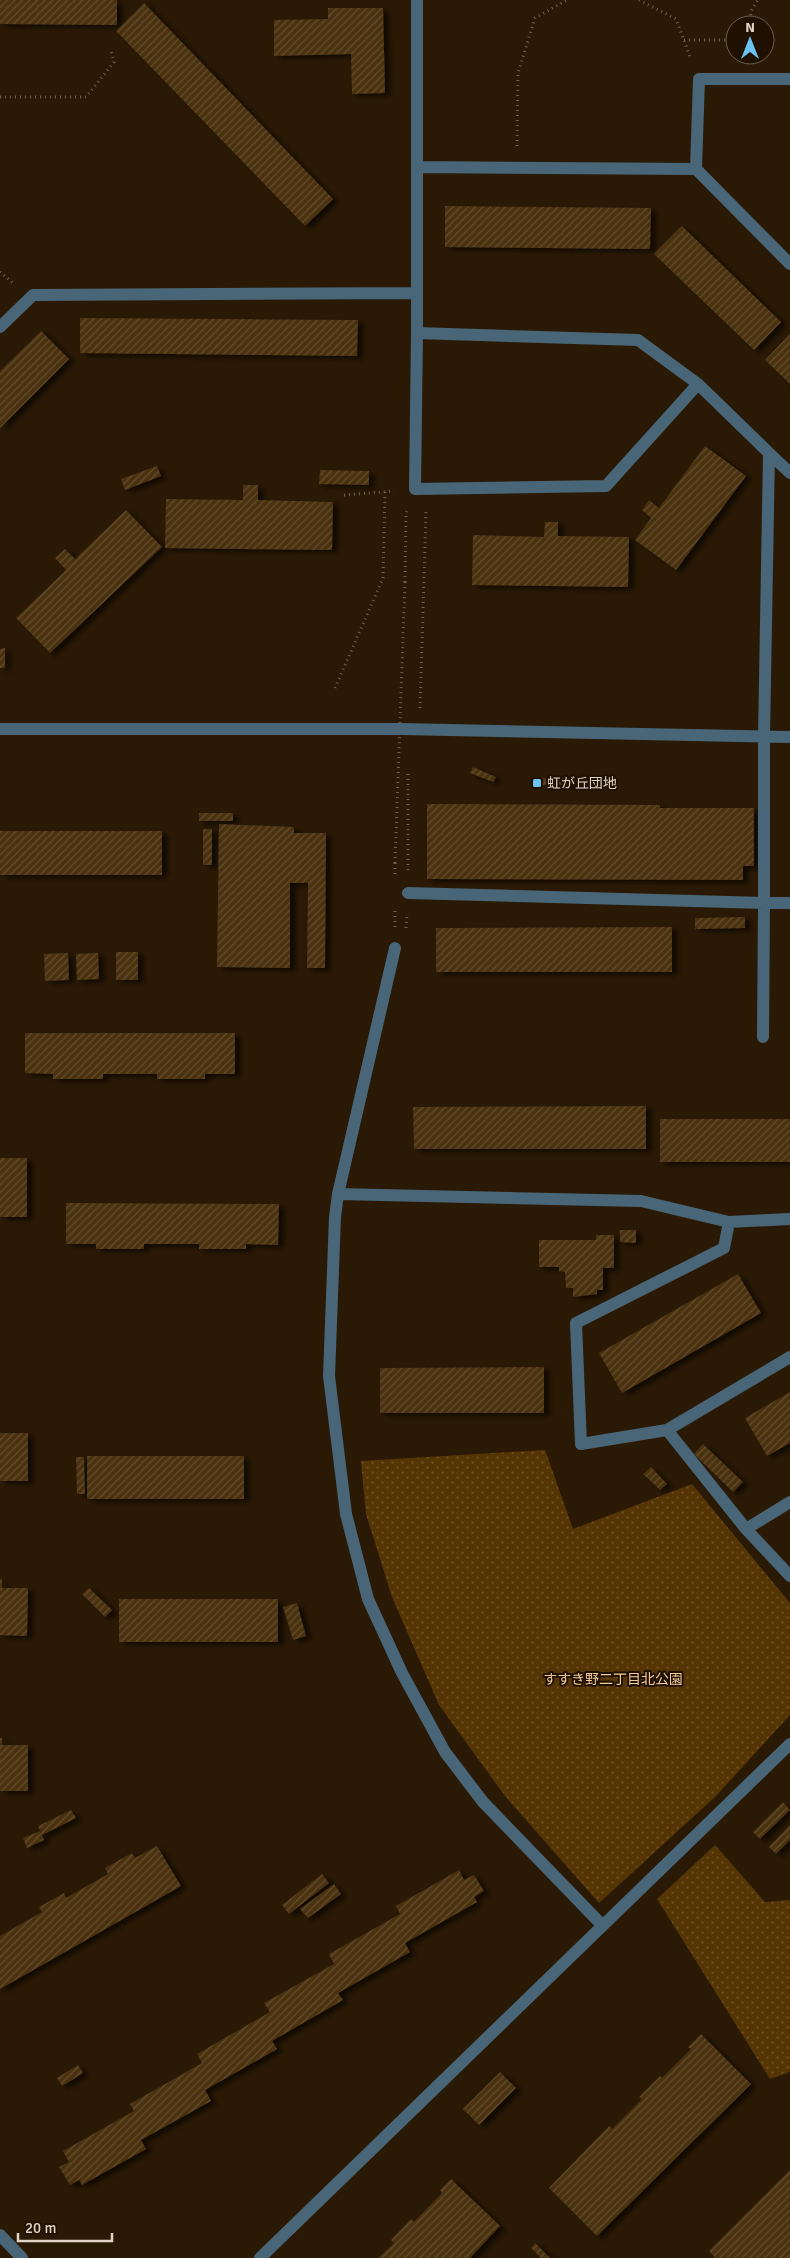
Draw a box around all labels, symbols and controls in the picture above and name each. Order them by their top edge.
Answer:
north arrow [725,15,775,65]
text: N [745,19,755,36]
place label: 虹が丘団地 [547,775,617,792]
marker: 虹が丘団地 [531,777,543,789]
park label: すすき野二丁目北公園 [543,1671,683,1688]
scale bar [18,2210,111,2242]
text: 20 m [25,2219,56,2237]

